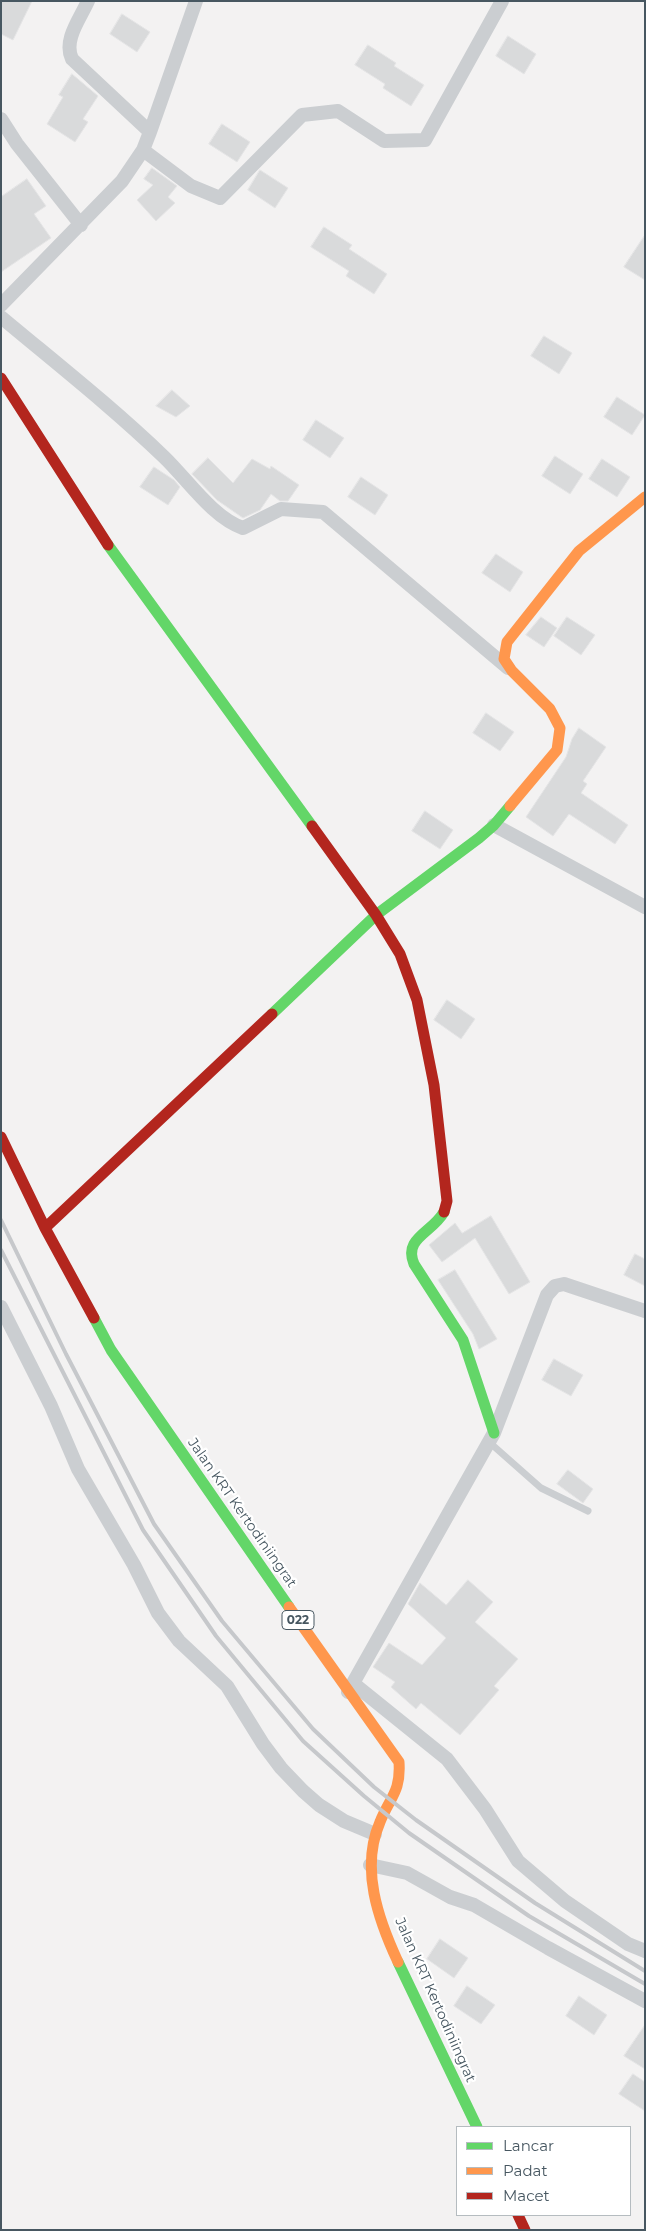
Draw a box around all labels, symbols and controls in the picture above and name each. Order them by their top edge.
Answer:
street label: Jalan KRT Kertodiniingrat [184,1435,300,1591]
road number: 022 [282,1610,314,1630]
street label: Jalan KRT Kertodiniingrat [391,1915,479,2085]
legend [456,2126,631,2216]
text: Lancar [503,2136,554,2155]
text: Padat [503,2161,548,2180]
text: Macet [503,2186,550,2205]

